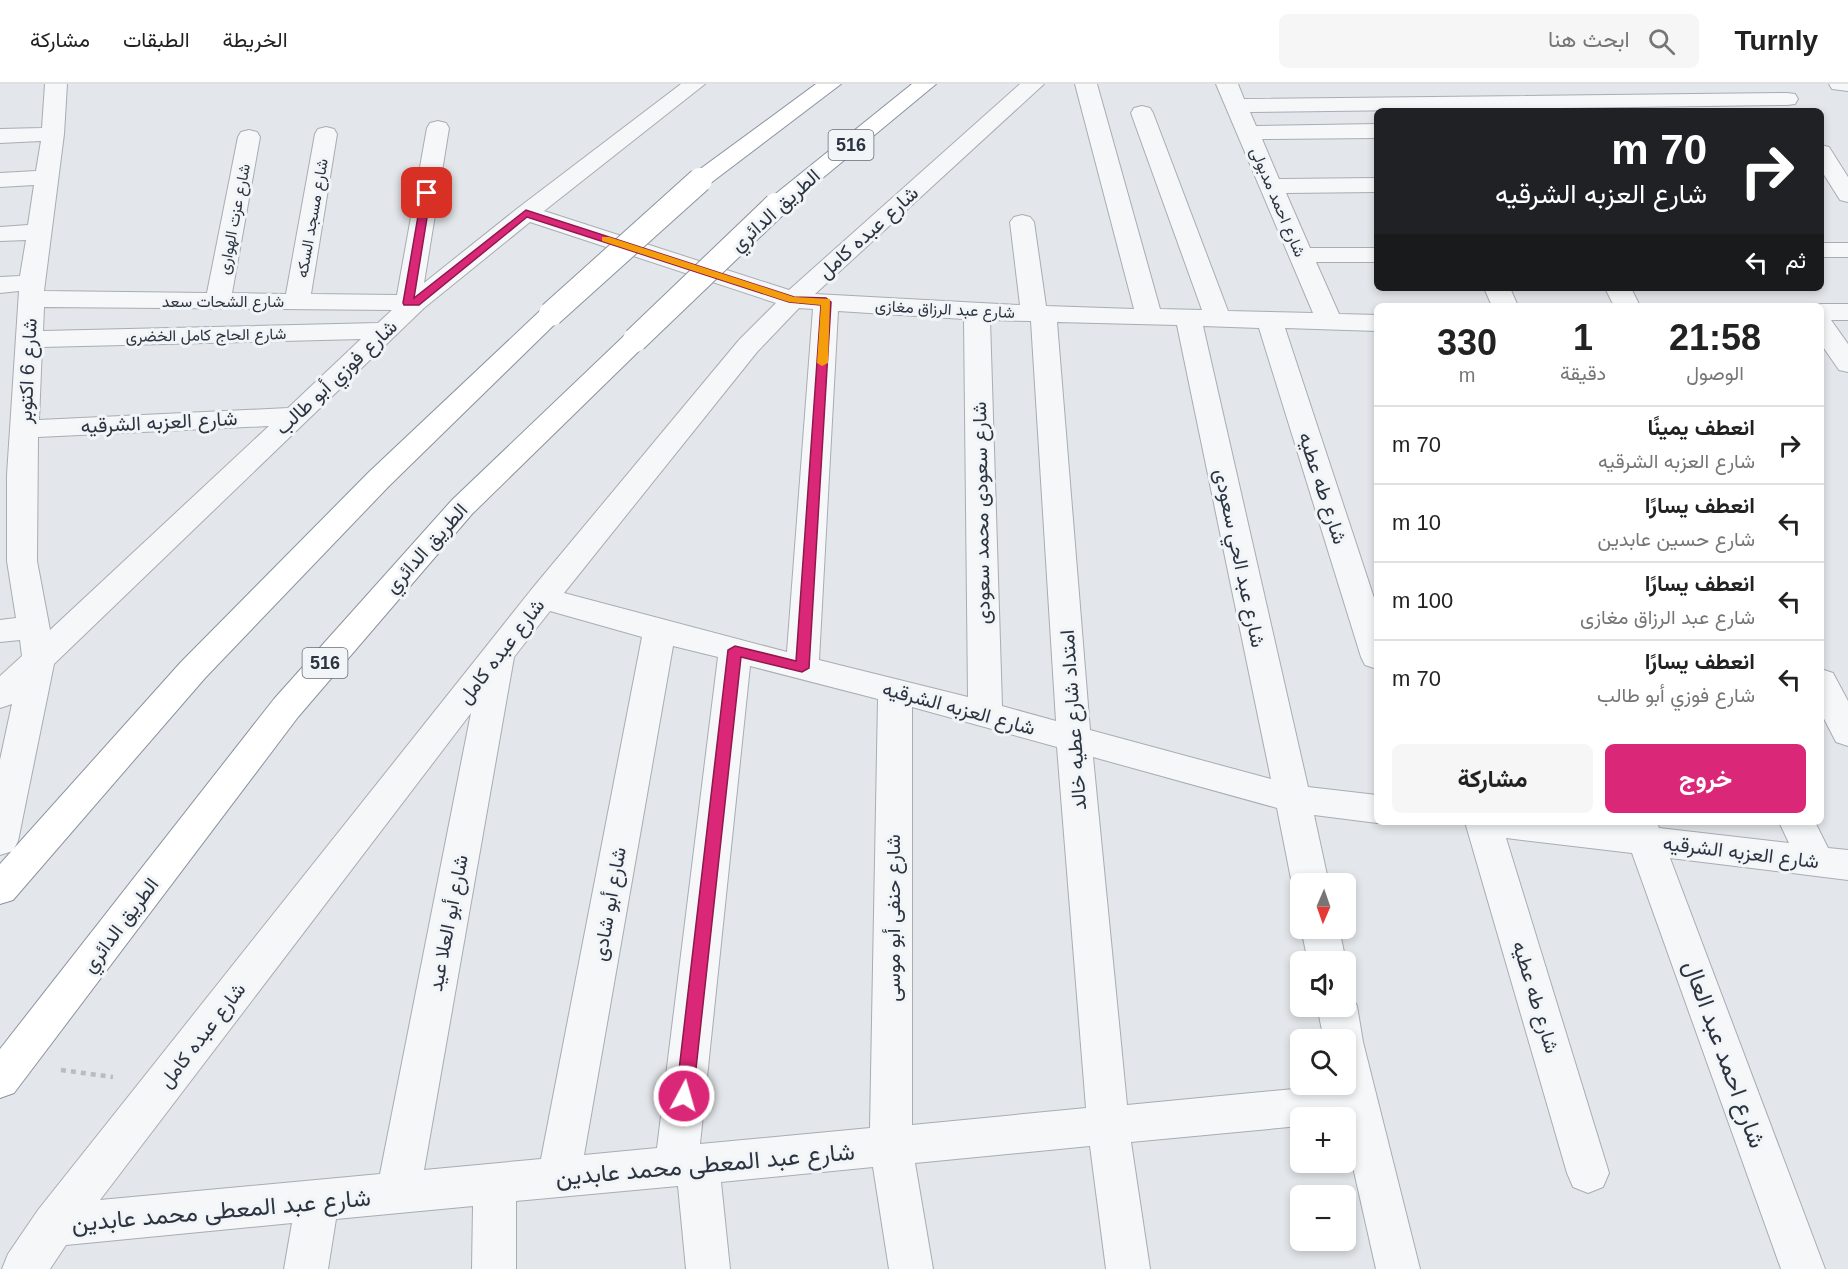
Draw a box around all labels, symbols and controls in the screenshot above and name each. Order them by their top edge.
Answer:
search box [1279,14,1699,68]
icon: search [1645,25,1678,58]
text: Turnly [1735,25,1818,56]
text: ابحث هنا [1548,27,1630,52]
text: مشاركة [30,28,90,51]
text: الطبقات [123,28,190,51]
text: الخريطة [223,28,288,51]
text: 70 m [1611,126,1707,173]
road number: 516 [828,130,874,160]
icon: right [1728,132,1806,210]
street label: شارع احمد مدبولى [1245,145,1309,260]
street label: شارع مسجد السكه [293,157,334,279]
street label: شارع عزت الهوارى [215,162,256,276]
street label: الطريق الدائري [726,164,828,260]
pin [401,167,452,218]
icon: arrive [410,176,443,209]
text: شارع العزبه الشرقيه [1495,179,1707,209]
street label: شارع عبده كامل [814,181,924,285]
icon: left [1740,246,1773,279]
text: ثم [1785,248,1806,273]
street label: شارع الشحات سعد [162,293,284,313]
street label: شارع عبد الرزاق مغازى [875,297,1015,324]
street label: شارع فوزي أبو طالب [271,315,405,443]
text: 1 [1573,317,1593,358]
text: 21:58 [1669,317,1761,358]
street label: شارع 6 اكتوبر [13,318,44,425]
text: 330 [1437,322,1497,363]
street label: شارع الحاج كامل الخضرى [126,325,287,348]
text: دقيقة [1560,362,1606,384]
text: الوصول [1686,362,1744,384]
text: m [1459,364,1475,386]
street label: شارع سعودى محمد سعودى [968,401,997,625]
street label: شارع العزبه الشرقيه [80,407,238,440]
text: انعطف يمينًا [1647,415,1755,440]
street label: شارع طه عطيه [1292,429,1351,548]
icon: right [1773,429,1806,462]
text: 70 m [1392,432,1441,457]
text: شارع العزبه الشرقيه [1598,450,1755,472]
street label: شارع عبد الحي سعودى [1204,467,1270,650]
text: انعطف يسارًا [1645,493,1755,518]
street label: الطريق الدائري [380,499,476,601]
icon: left [1773,507,1806,540]
text: 10 m [1392,510,1441,535]
text: شارع حسين عابدين [1597,528,1755,550]
text: انعطف يسارًا [1645,571,1755,596]
icon: left [1773,585,1806,618]
text: 100 m [1392,588,1453,613]
street label: شارع عبده كامل [453,594,551,710]
text: شارع عبد الرزاق مغازى [1580,606,1755,628]
street label: امتداد شارع عطيه خالد [1056,629,1093,811]
road number: 516 [302,648,348,678]
text: انعطف يسارًا [1645,649,1755,674]
icon: left [1773,663,1806,696]
text: 70 m [1392,666,1441,691]
street label: شارع العزبه الشرقيه [879,677,1038,742]
text: شارع فوزي أبو طالب [1597,684,1755,706]
button: مشاركة [1392,744,1593,813]
button: خروج [1605,744,1806,813]
street label: شارع العزبه الشرقيه [1661,832,1820,875]
street label: شارع حنفى أبو موسى [882,834,907,1002]
street label: شارع أبو شادى [588,845,633,963]
street label: شارع أبو العلا عيد [424,853,475,994]
street label: الطريق الدائري [77,873,167,980]
north arrow [1290,873,1356,939]
map controls [1290,873,1356,1251]
street label: شارع طه عطيه [1506,938,1564,1057]
button: sound [1290,951,1356,1017]
street label: شارع احمد عبد العال [1676,956,1772,1153]
street label: شارع عبده كامل [154,978,252,1094]
button: search [1290,1029,1356,1095]
position arrow [652,1064,716,1128]
button: + [1290,1107,1356,1173]
street label: شارع عبد المعطى محمد عابدين [554,1137,856,1194]
street label: شارع عبد المعطى محمد عابدين [70,1183,372,1240]
button: − [1290,1185,1356,1251]

